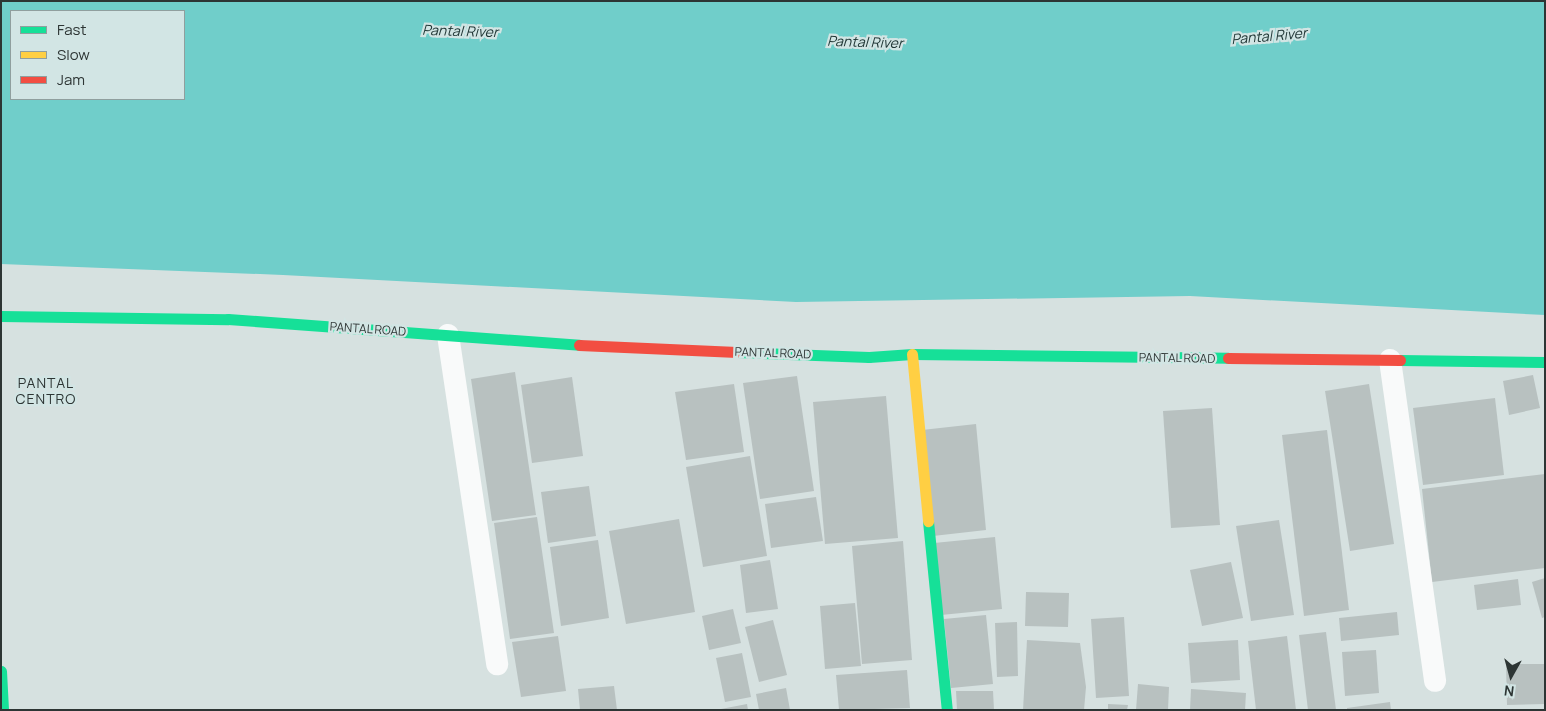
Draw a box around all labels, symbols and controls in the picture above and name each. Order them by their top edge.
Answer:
legend [10,10,185,100]
text: Fast [57,19,86,40]
water label: Pantal River [422,21,498,41]
water label: Pantal River [1230,24,1308,48]
water label: Pantal River [827,32,903,52]
text: Slow [57,44,90,65]
text: Jam [57,69,85,90]
street label: PANTAL ROAD [329,319,407,339]
street label: PANTAL ROAD [734,344,812,362]
street label: PANTAL ROAD [1138,350,1216,366]
district label: PANTAL CENTRO [15,375,77,408]
north arrow [1486,651,1536,701]
text: N [1503,681,1515,701]

